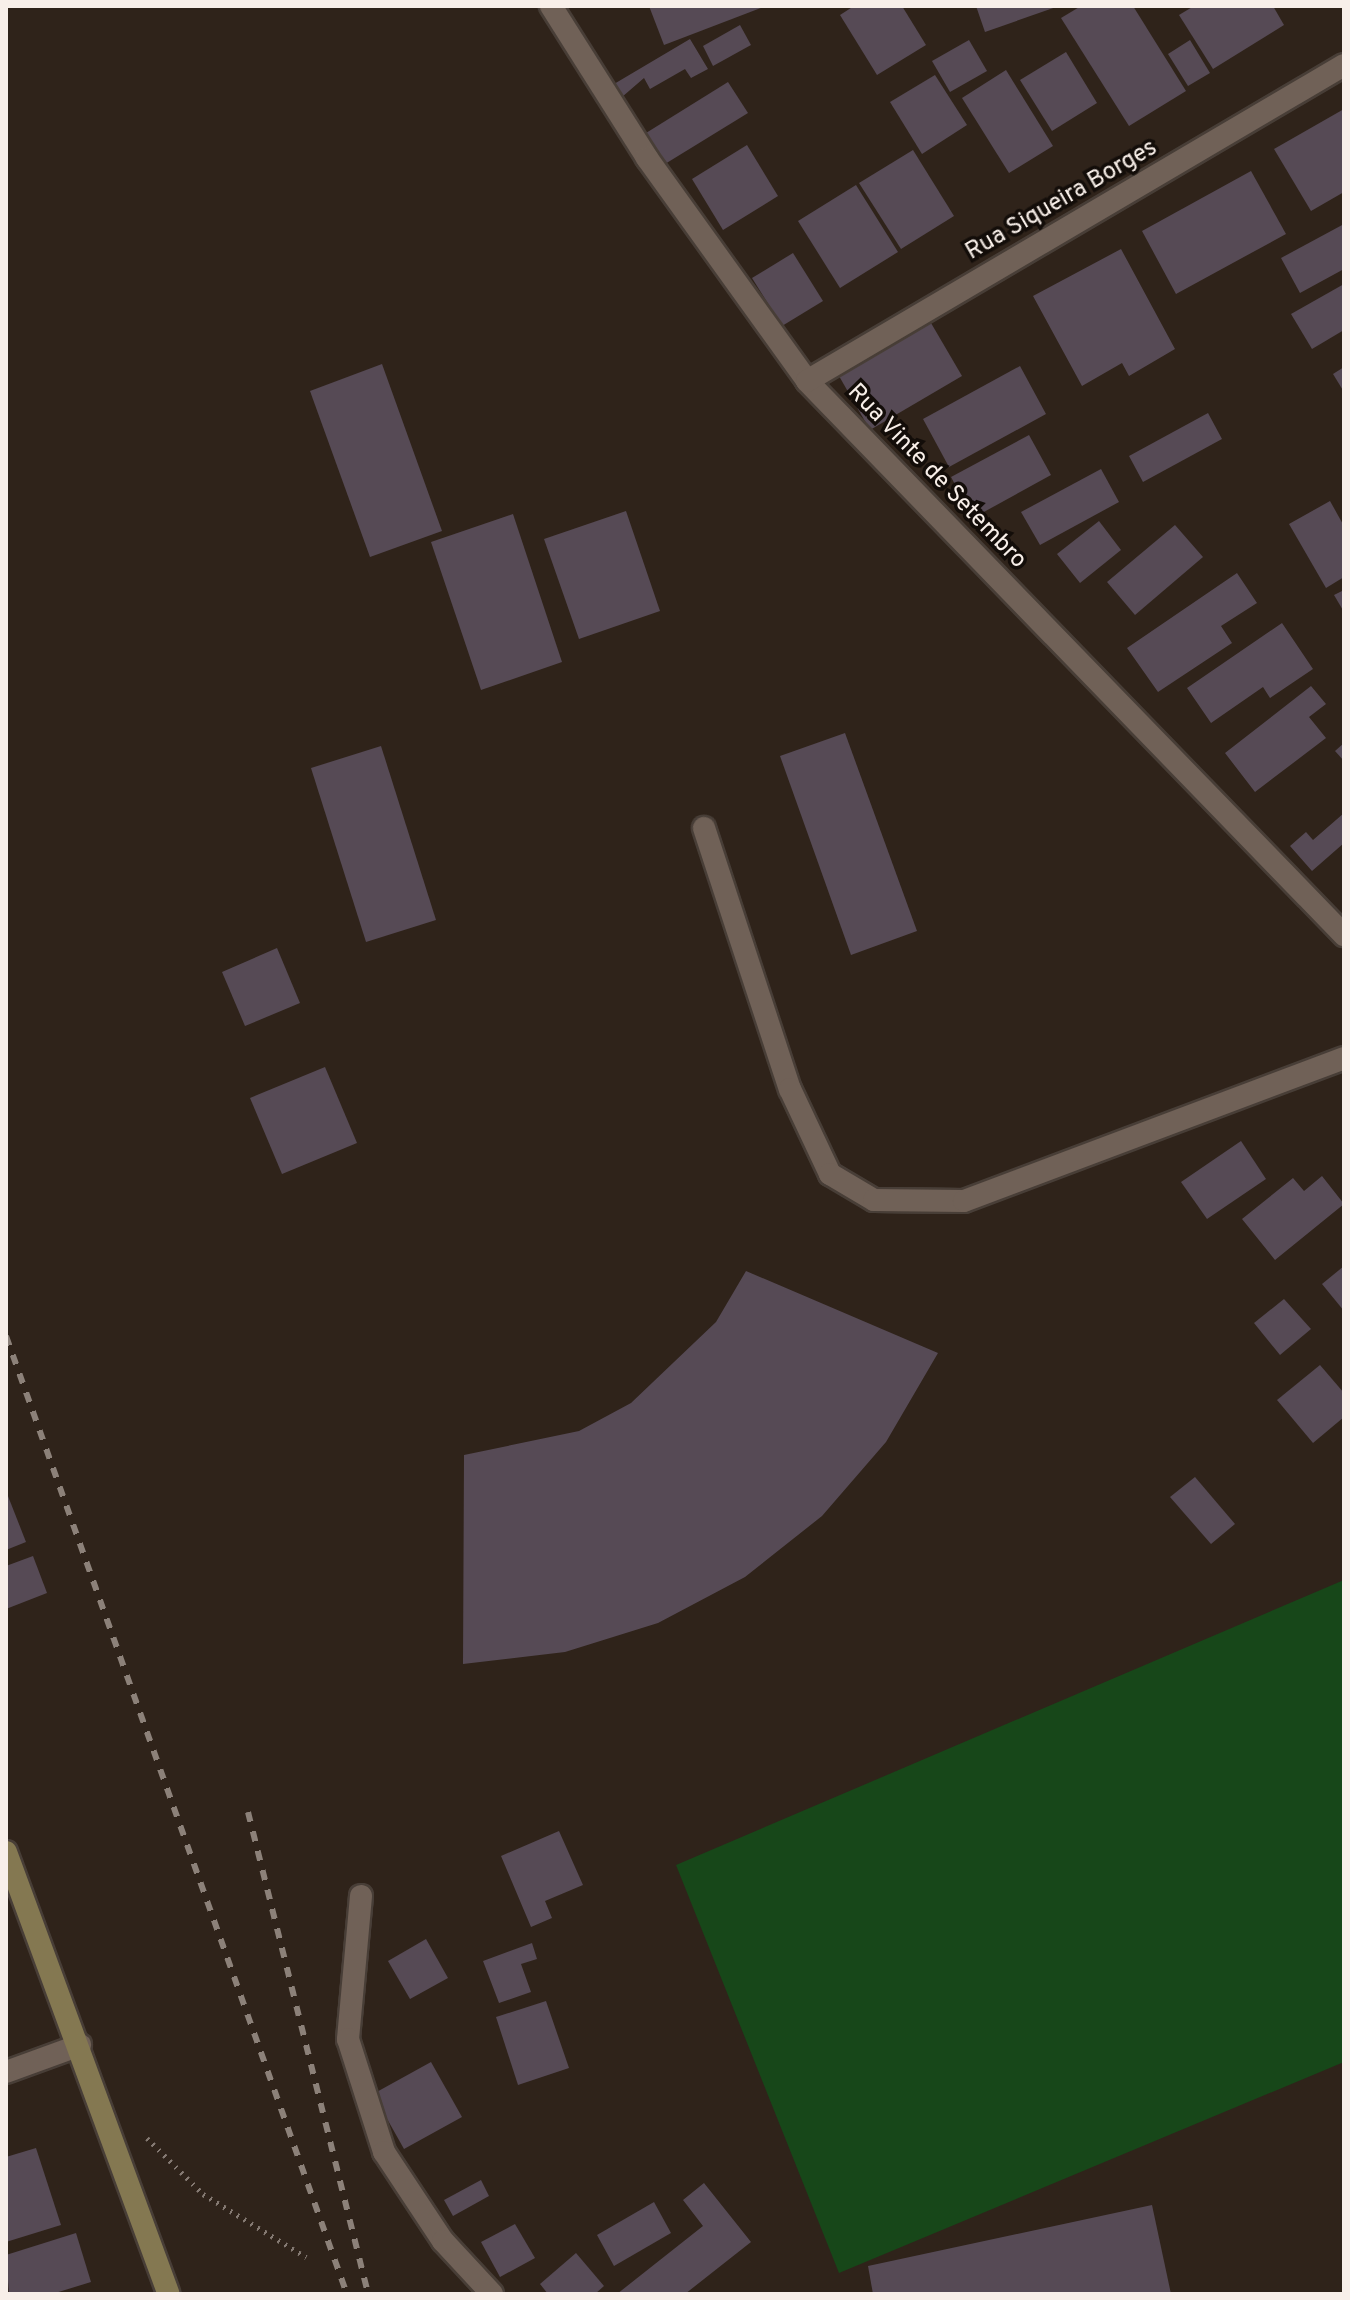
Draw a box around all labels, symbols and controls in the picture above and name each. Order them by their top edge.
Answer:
street label: Rua Siqueira Borges [961,134,1163,268]
street label: Rua Vinte de Setembro [840,378,1032,576]

